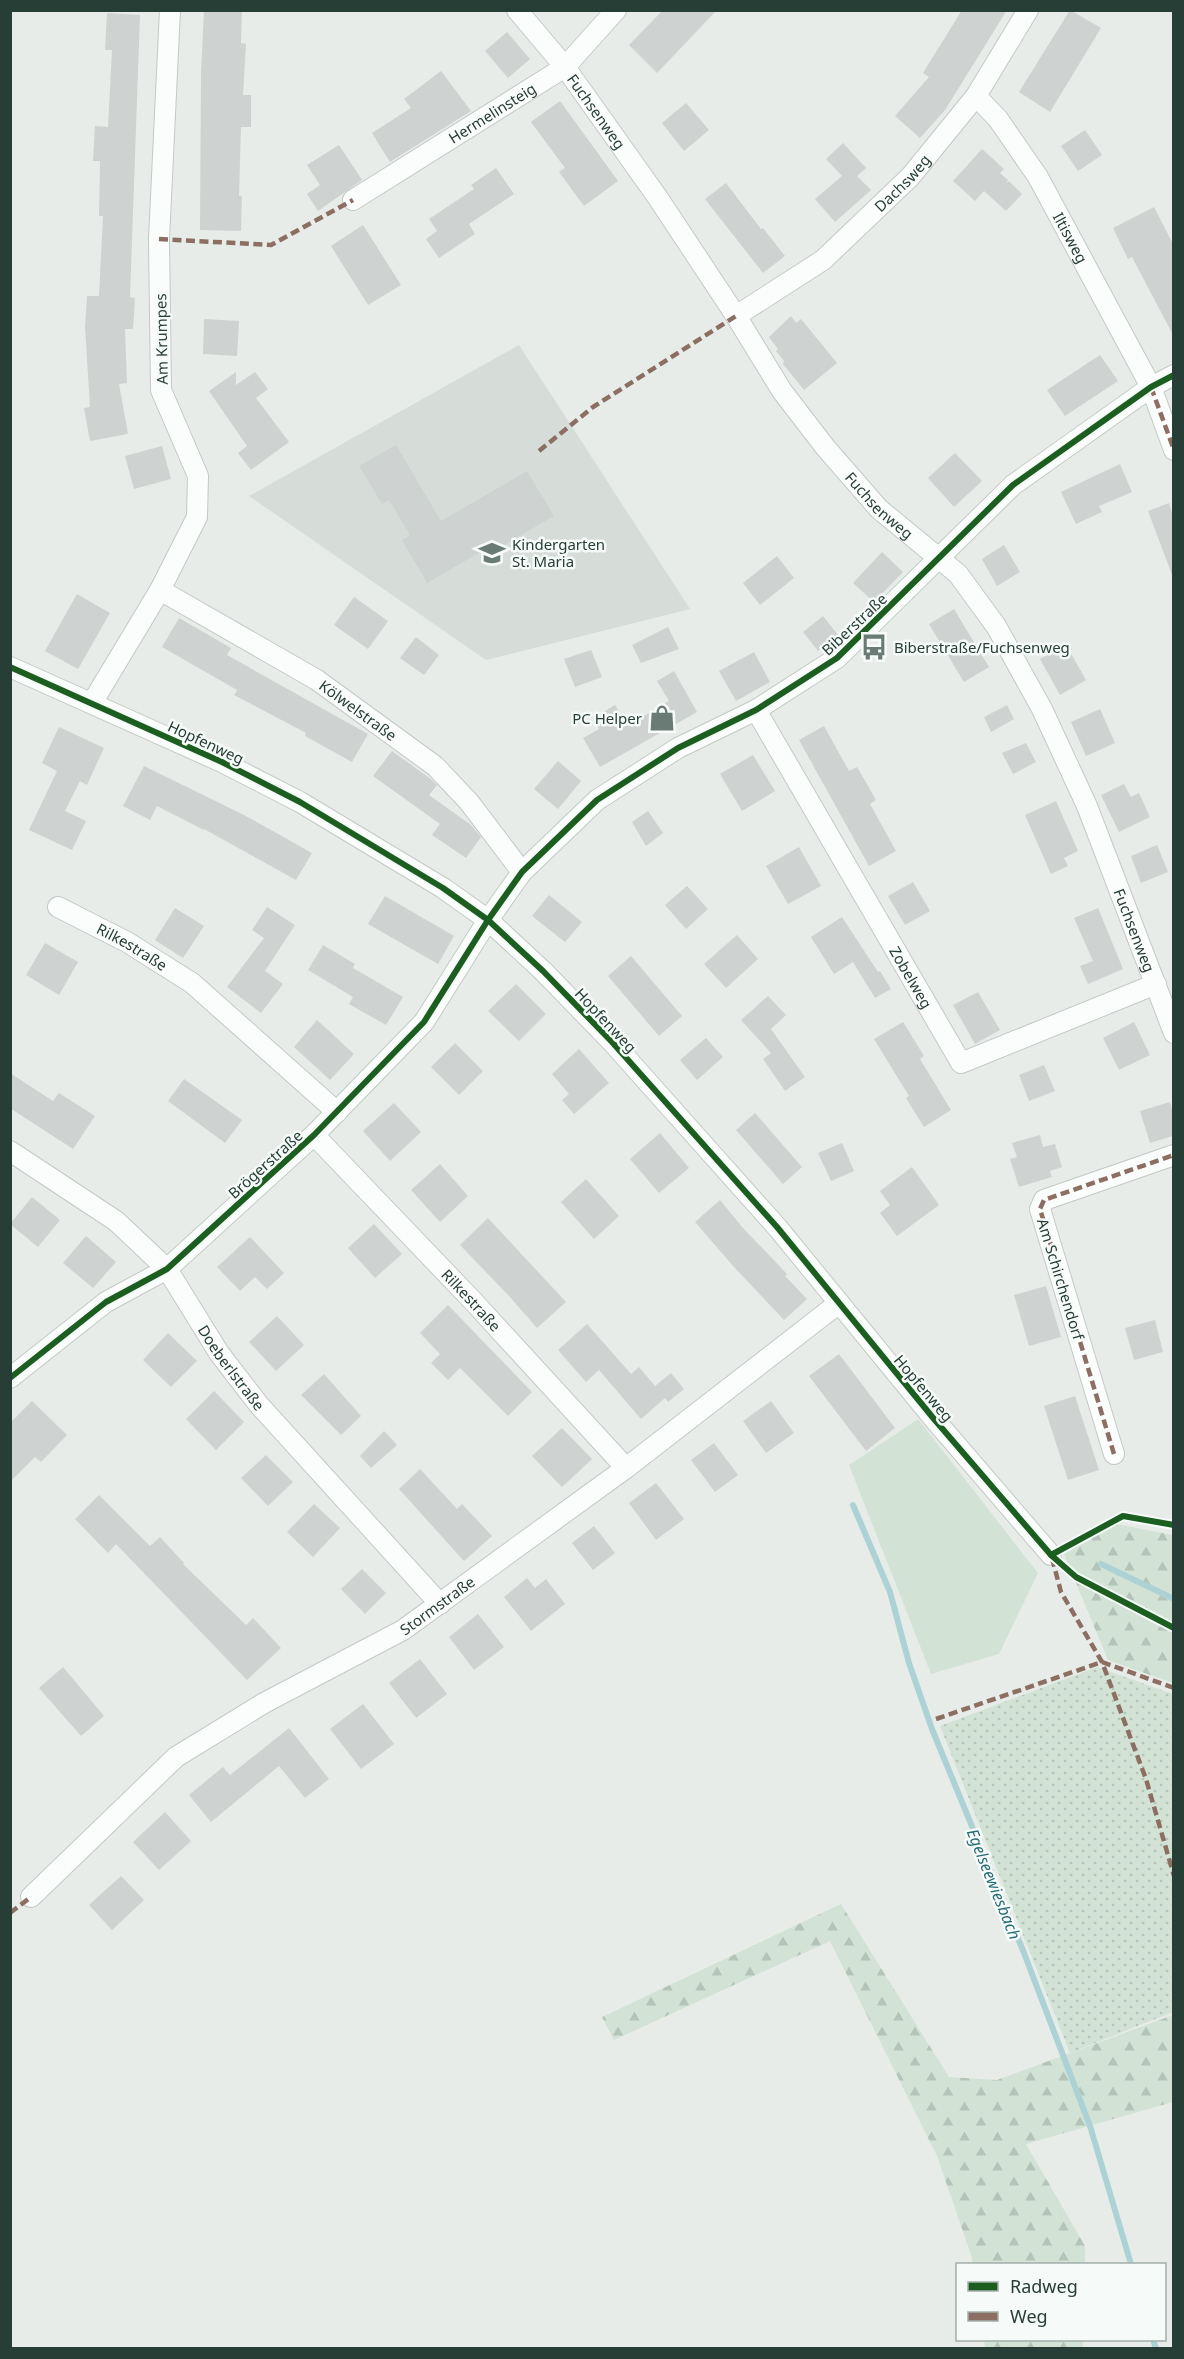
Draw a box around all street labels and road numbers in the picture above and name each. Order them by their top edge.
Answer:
street label: Fuchsenweg [563,70,630,153]
street label: Hermelinsteig [444,78,539,148]
street label: Dachsweg [870,150,935,216]
street label: Iltisweg [1049,209,1092,266]
street label: Am Krumpes [150,293,172,385]
street label: Fuchsenweg [841,467,917,543]
street label: Biberstraße [817,589,891,659]
street label: Kölwelstraße [315,675,401,745]
street label: Hopfenweg [165,716,247,768]
street label: Fuchsenweg [1110,886,1160,975]
street label: Rilkestraße [93,918,171,975]
street label: Zobelweg [885,942,937,1012]
street label: Hopfenweg [571,983,641,1057]
street label: Brögerstraße [224,1125,306,1203]
street label: Am Schirchendorf [1033,1216,1089,1343]
street label: Rilkestraße [437,1264,506,1335]
street label: Doeberlstraße [194,1321,269,1414]
street label: Hopfenweg [890,1350,958,1426]
street label: Stormstraße [396,1571,479,1639]

